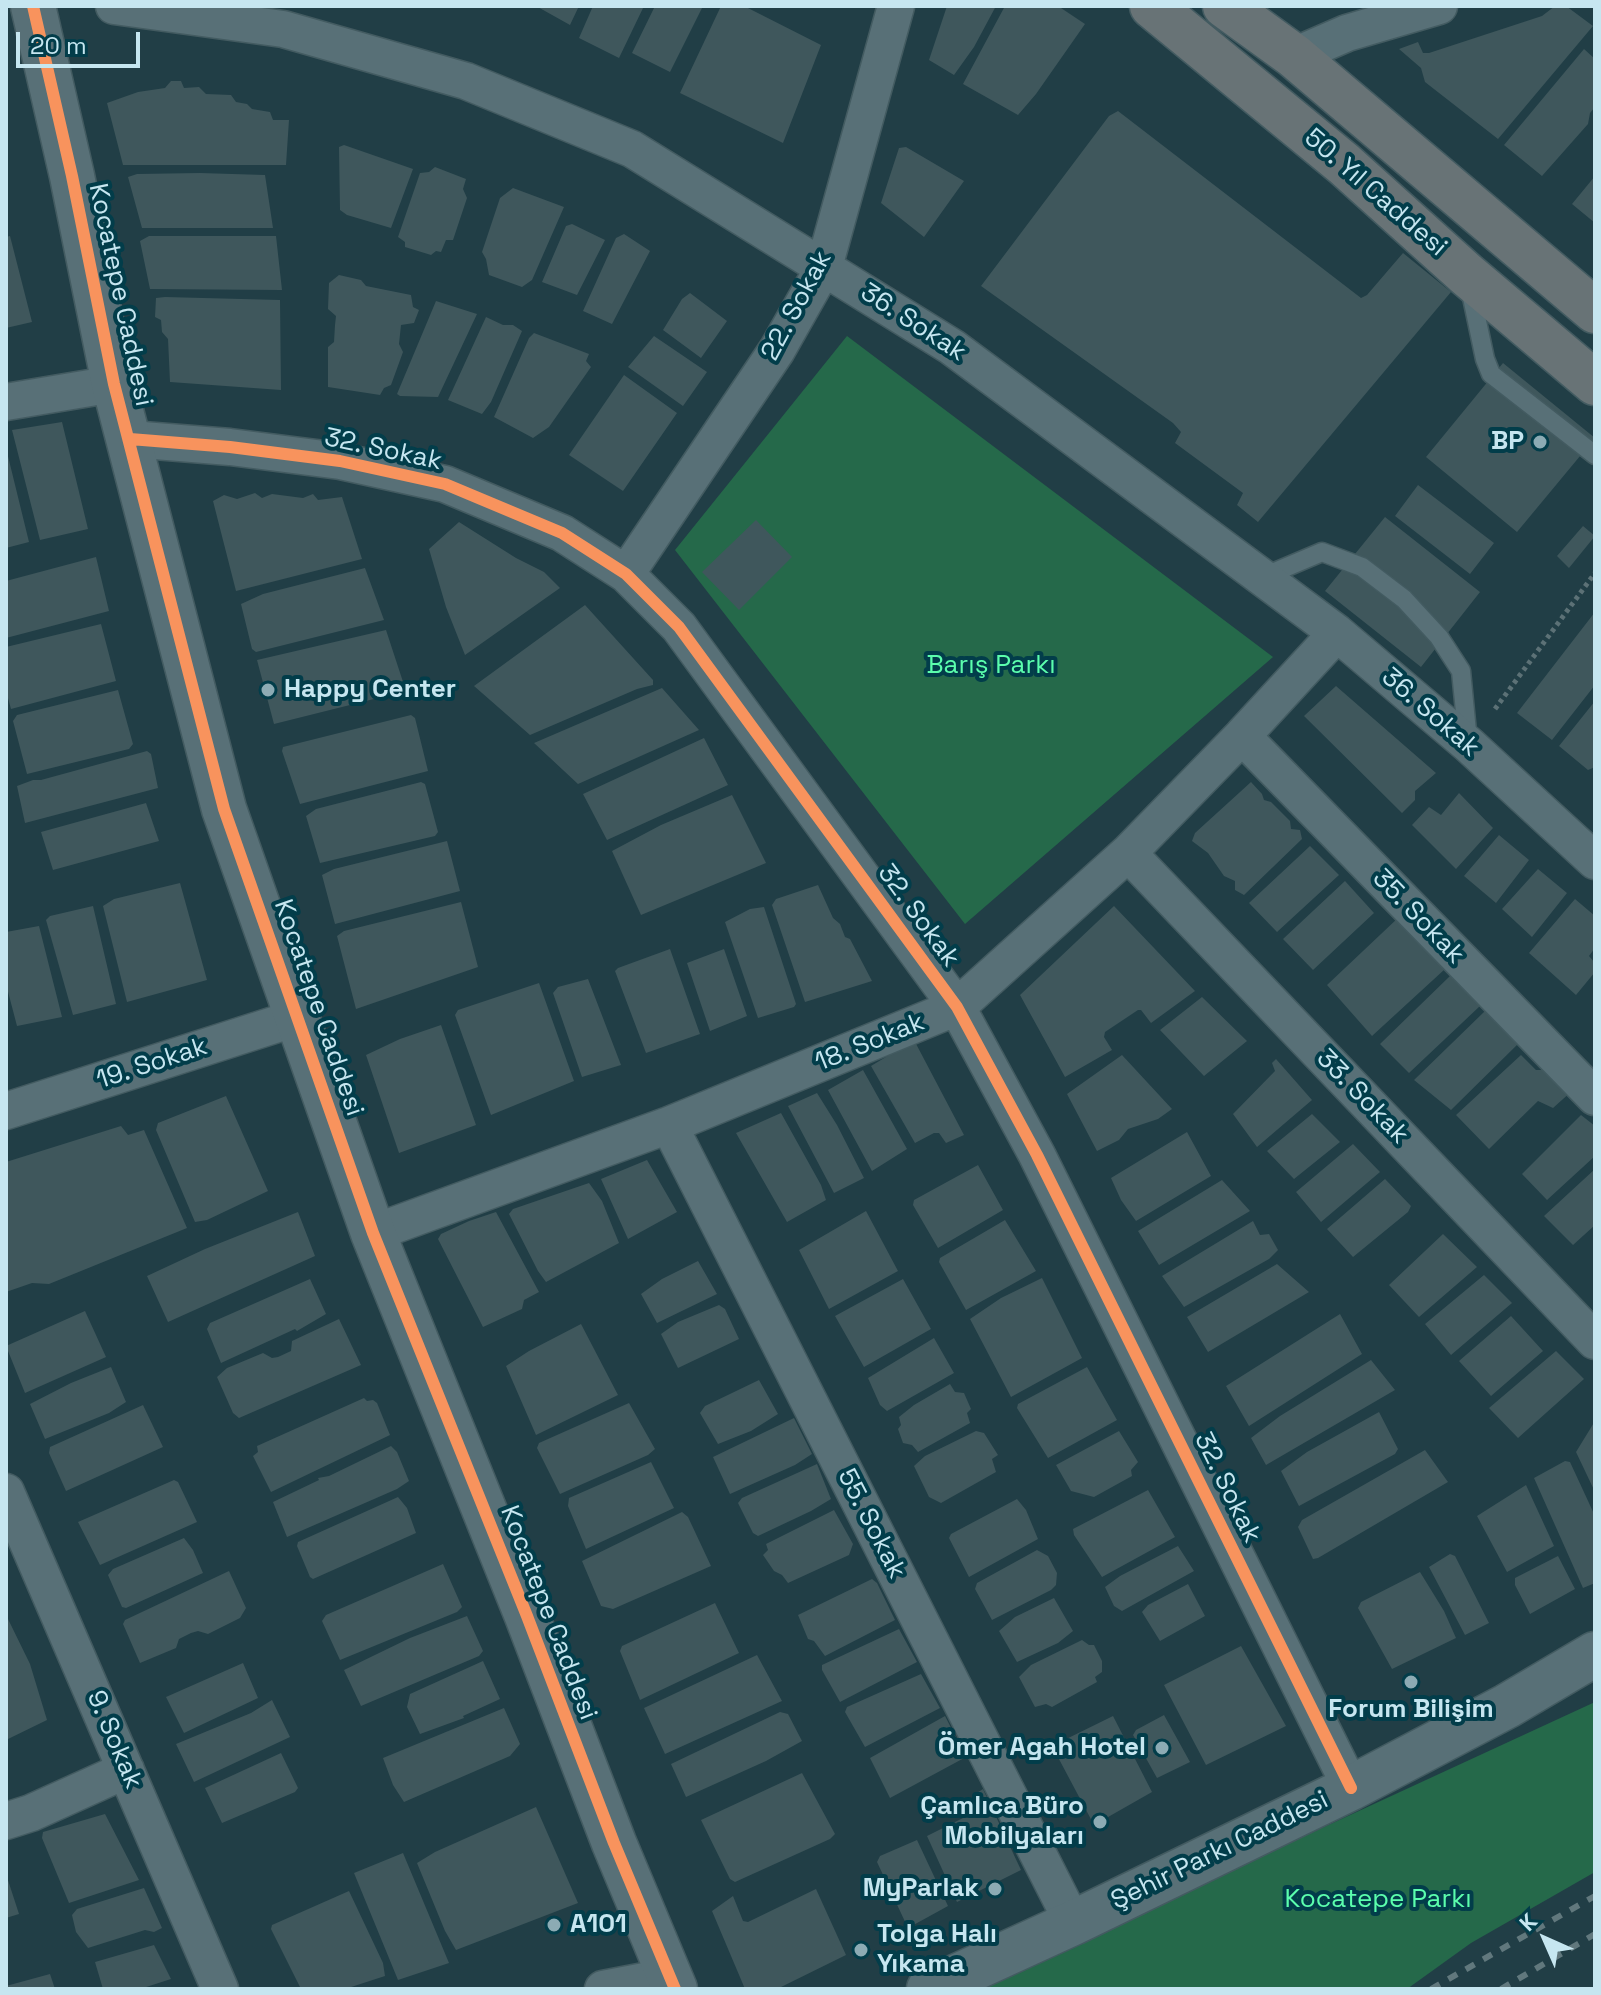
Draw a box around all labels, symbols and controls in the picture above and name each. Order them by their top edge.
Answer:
scale bar [20,16,144,66]
text: 20 m [30,30,87,61]
street label: 50. Yıl Caddesi [1297,123,1453,263]
street label: Kocatepe Caddesi [81,181,159,409]
street label: 22. Sokak [755,246,839,366]
street label: 36. Sokak [854,277,972,369]
street label: 32. Sokak [321,422,445,478]
place label: BP [1491,426,1524,458]
marker: BP [1531,433,1549,451]
park label: Barış Parkı [926,650,1056,682]
street label: 36. Sokak [1375,662,1485,764]
place label: Happy Center [284,674,456,706]
marker: Happy Center [259,681,277,699]
street label: 32. Sokak [870,859,966,973]
street label: 35. Sokak [1365,863,1471,971]
street label: Kocatepe Caddesi [266,896,370,1120]
street label: 18. Sokak [811,1007,929,1079]
street label: 19. Sokak [93,1031,211,1097]
street label: 33. Sokak [1309,1043,1415,1151]
street label: 32. Sokak [1187,1428,1267,1548]
street label: 55. Sokak [830,1464,912,1584]
street label: Kocatepe Caddesi [493,1501,603,1725]
marker: Forum Bilişim [1402,1673,1420,1691]
street label: 9. Sokak [79,1686,149,1794]
place label: Forum Bilişim [1328,1694,1494,1726]
place label: Ömer Agah Hotel [938,1732,1146,1764]
marker: Ömer Agah Hotel [1153,1739,1171,1757]
street label: Şehir Parkı Caddesi [1106,1785,1334,1917]
place label: Çamlıca Büro Mobilyaları [920,1791,1084,1852]
marker: Çamlıca Büro Mobilyaları [1091,1813,1109,1831]
place label: MyParlak [863,1873,979,1905]
marker: MyParlak [986,1880,1004,1898]
park label: Kocatepe Parkı [1284,1884,1472,1916]
north arrow [1505,1899,1585,1979]
text: K [1513,1907,1543,1937]
place label: A101 [570,1909,627,1941]
marker: A101 [545,1916,563,1934]
place label: Tolga Halı Yıkama [877,1919,997,1980]
marker: Tolga Halı Yıkama [852,1941,870,1959]

